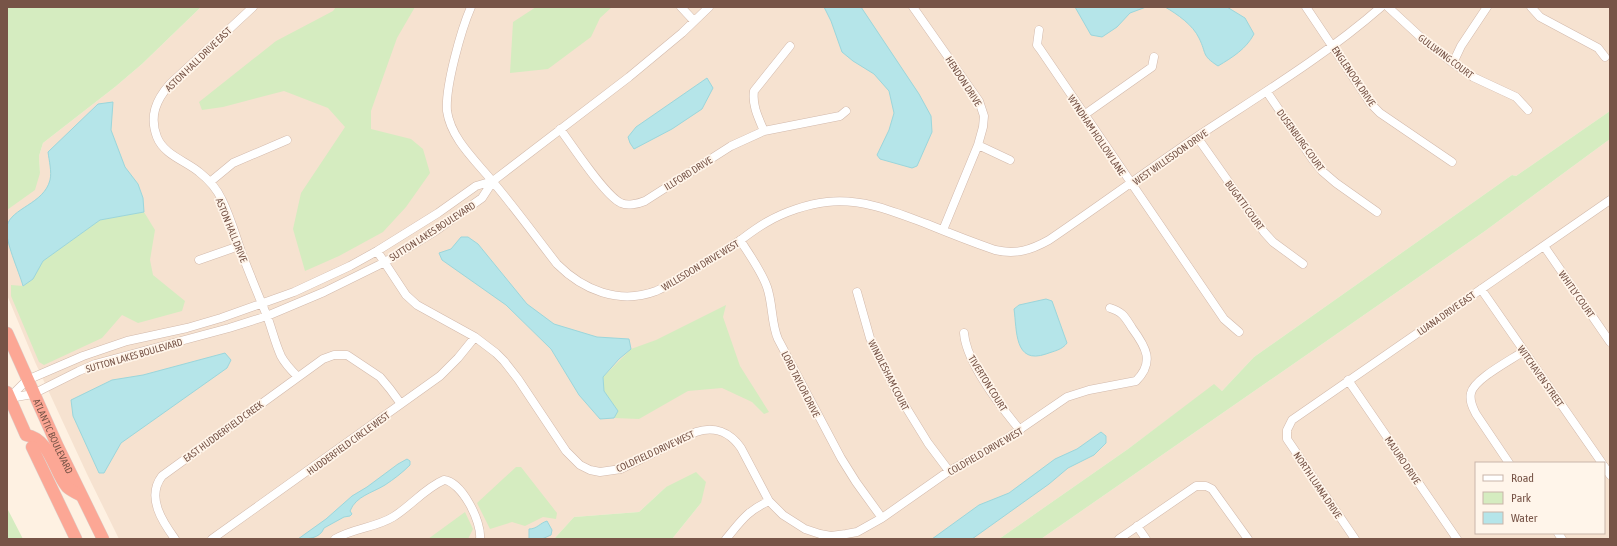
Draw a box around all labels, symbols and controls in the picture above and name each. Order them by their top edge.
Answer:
street label: ASTON HALL DRIVE EAST [163,25,234,94]
street label: GULLWING COURT [1416,32,1476,81]
street label: ENGLENOOK DRIVE [1330,44,1378,109]
street label: HENDON DRIVE [943,54,984,109]
street label: WYNDHAM HOLLOW LANE [1066,93,1128,178]
street label: DUSENBURG COURT [1275,107,1327,174]
street label: WEST WILLESDON DRIVE [1131,127,1210,187]
street label: ILLFORD DRIVE [662,154,715,193]
street label: BUGATTI COURT [1223,178,1267,233]
street label: ASTON HALL DRIVE [214,196,250,265]
street label: SUTTON LAKES BOULEVARD [387,199,478,263]
street label: WILLESDON DRIVE WEST [659,238,742,293]
street label: WHITLY COURT [1556,269,1597,320]
street label: LUANA DRIVE EAST [1415,289,1478,337]
street label: SUTTON LAKES BOULEVARD [85,336,184,375]
street label: WINDLESHAM COURT [866,338,911,413]
street label: WITCHAVEN STREET [1515,344,1566,409]
street label: LORD TAYLOR DRIVE [779,349,822,420]
street label: TIVERTON COURT [966,353,1009,414]
street label: ATLANTIC BOULEVARD [31,397,75,476]
street label: EAST HUDDERFIELD CREEK [181,399,265,464]
street label: HUDDERFIELD CIRCLE WEST [305,409,392,477]
street label: COLDFIELD DRIVE WEST [946,425,1025,477]
street label: COLDFIELD DRIVE WEST [614,428,697,474]
street label: MAJURO DRIVE [1383,434,1423,487]
street label: NORTH LUANA DRIVE [1291,450,1344,521]
legend [1475,462,1605,534]
text: Road [1511,471,1534,485]
text: Park [1511,491,1532,505]
text: Water [1511,511,1538,525]

